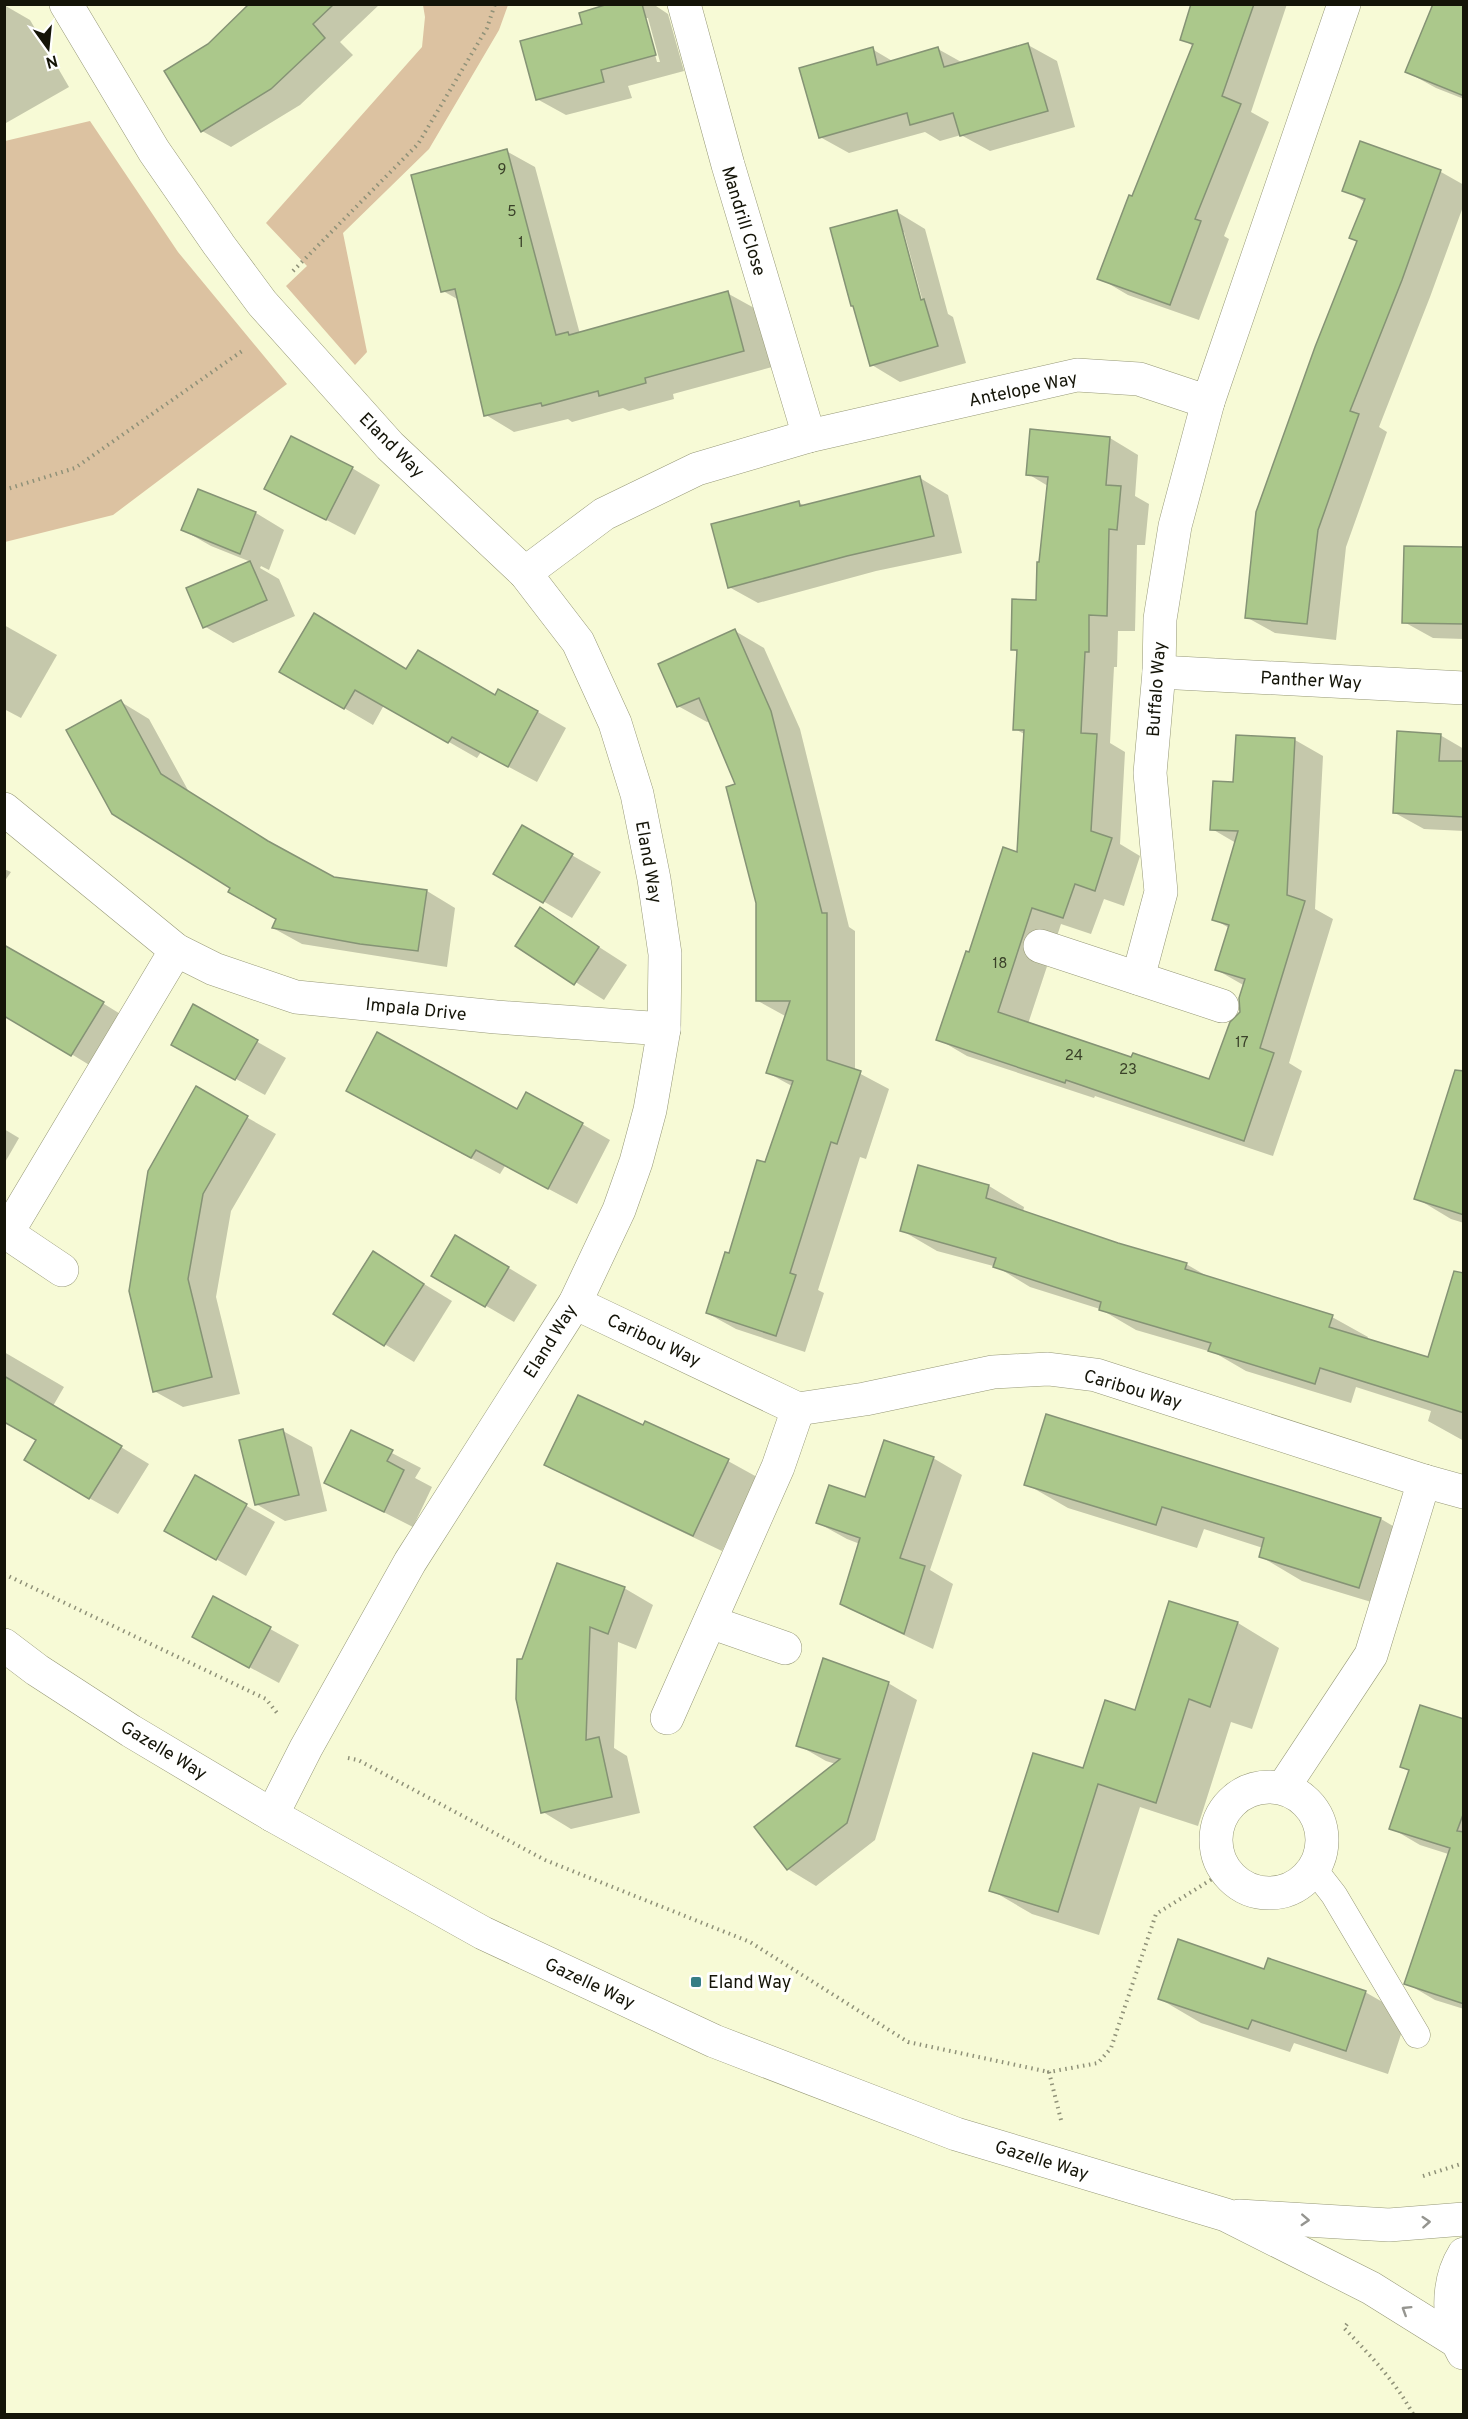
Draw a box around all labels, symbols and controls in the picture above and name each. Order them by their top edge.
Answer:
north arrow [18,18,78,78]
text: N [43,49,60,72]
house number: 9 [498,161,506,180]
street label: Mandrill Close [715,164,770,279]
house number: 5 [507,203,517,222]
house number: 1 [518,234,524,253]
street label: Antelope Way [967,368,1080,413]
street label: Eland Way [353,409,428,484]
street label: Buffalo Way [1143,641,1172,738]
street label: Panther Way [1260,667,1362,696]
street label: Eland Way [629,819,666,905]
house number: 18 [993,955,1007,974]
street label: Impala Drive [364,994,468,1027]
house number: 17 [1235,1034,1249,1053]
house number: 24 [1065,1047,1083,1066]
house number: 23 [1119,1061,1137,1080]
street label: Eland Way [519,1300,583,1383]
street label: Caribou Way [603,1310,704,1373]
street label: Caribou Way [1081,1365,1184,1415]
street label: Gazelle Way [116,1716,211,1786]
street label: Gazelle Way [541,1953,638,2015]
place label: Eland Way [708,1972,791,1995]
marker: Eland Way [689,1975,703,1989]
street label: Gazelle Way [992,2136,1091,2187]
one-way arrow [1301,2213,1310,2226]
one-way arrow [1422,2216,1431,2229]
one-way arrow [1402,2306,1413,2317]

